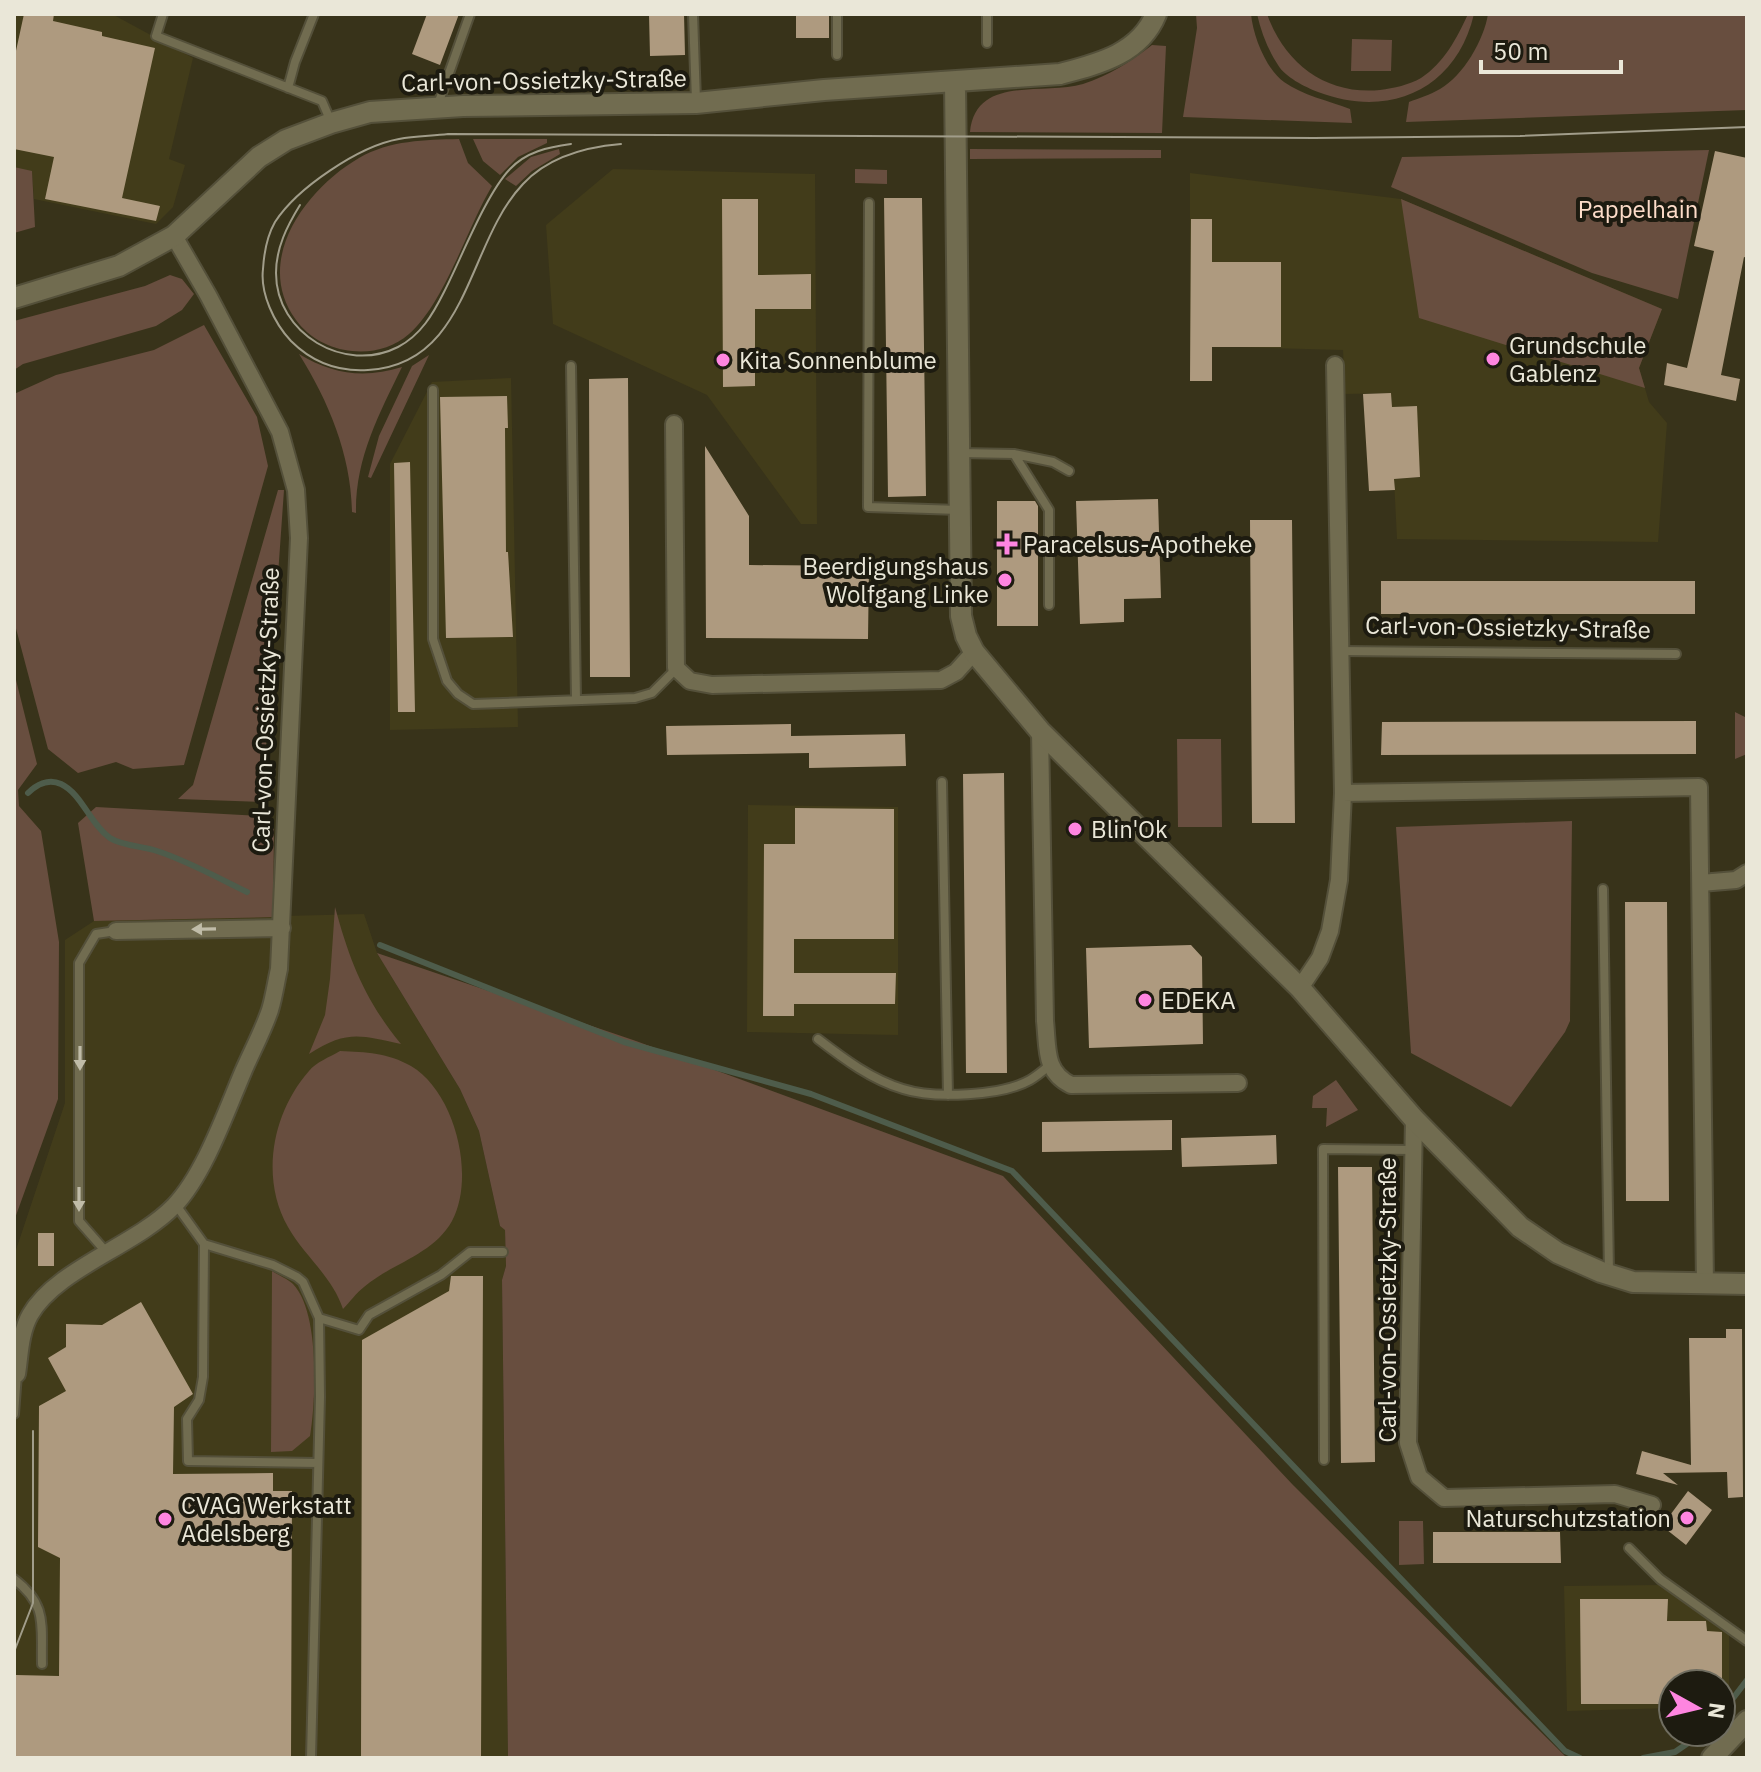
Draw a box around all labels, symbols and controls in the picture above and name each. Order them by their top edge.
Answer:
scale bar [1481,24,1621,74]
text: 50 m [1493,35,1548,67]
street label: Carl-von-Ossietzky-Straße [401,62,687,98]
park label: Pappelhain [1578,193,1698,225]
place label: Grundschule Gablenz [1509,329,1646,389]
place label: Kita Sonnenblume [739,344,937,376]
marker: Grundschule Gablenz [1484,350,1502,368]
marker: Kita Sonnenblume [714,351,732,369]
place label: Paracelsus-Apotheke [1023,528,1253,560]
marker: Paracelsus-Apotheke [998,535,1016,553]
place label: Beerdigungshaus Wolfgang Linke [802,550,989,610]
street label: Carl-von-Ossietzky-Straße [244,567,286,853]
marker: Beerdigungshaus Wolfgang Linke [996,571,1014,589]
street label: Carl-von-Ossietzky-Straße [1365,609,1651,645]
place label: Blin'Ok [1091,813,1168,845]
marker: Blin'Ok [1066,820,1084,838]
one-way arrow [191,923,216,936]
place label: EDEKA [1161,984,1236,1016]
marker: EDEKA [1136,991,1154,1009]
one-way arrow [74,1046,86,1071]
street label: Carl-von-Ossietzky-Straße [1371,1157,1403,1443]
one-way arrow [73,1187,85,1212]
place label: CVAG Werkstatt Adelsberg [181,1489,352,1549]
place label: Naturschutzstation [1466,1502,1671,1534]
marker: Naturschutzstation [1678,1509,1696,1527]
marker: CVAG Werkstatt Adelsberg [156,1510,174,1528]
north arrow [1657,1668,1737,1748]
text: N [1702,1701,1733,1721]

